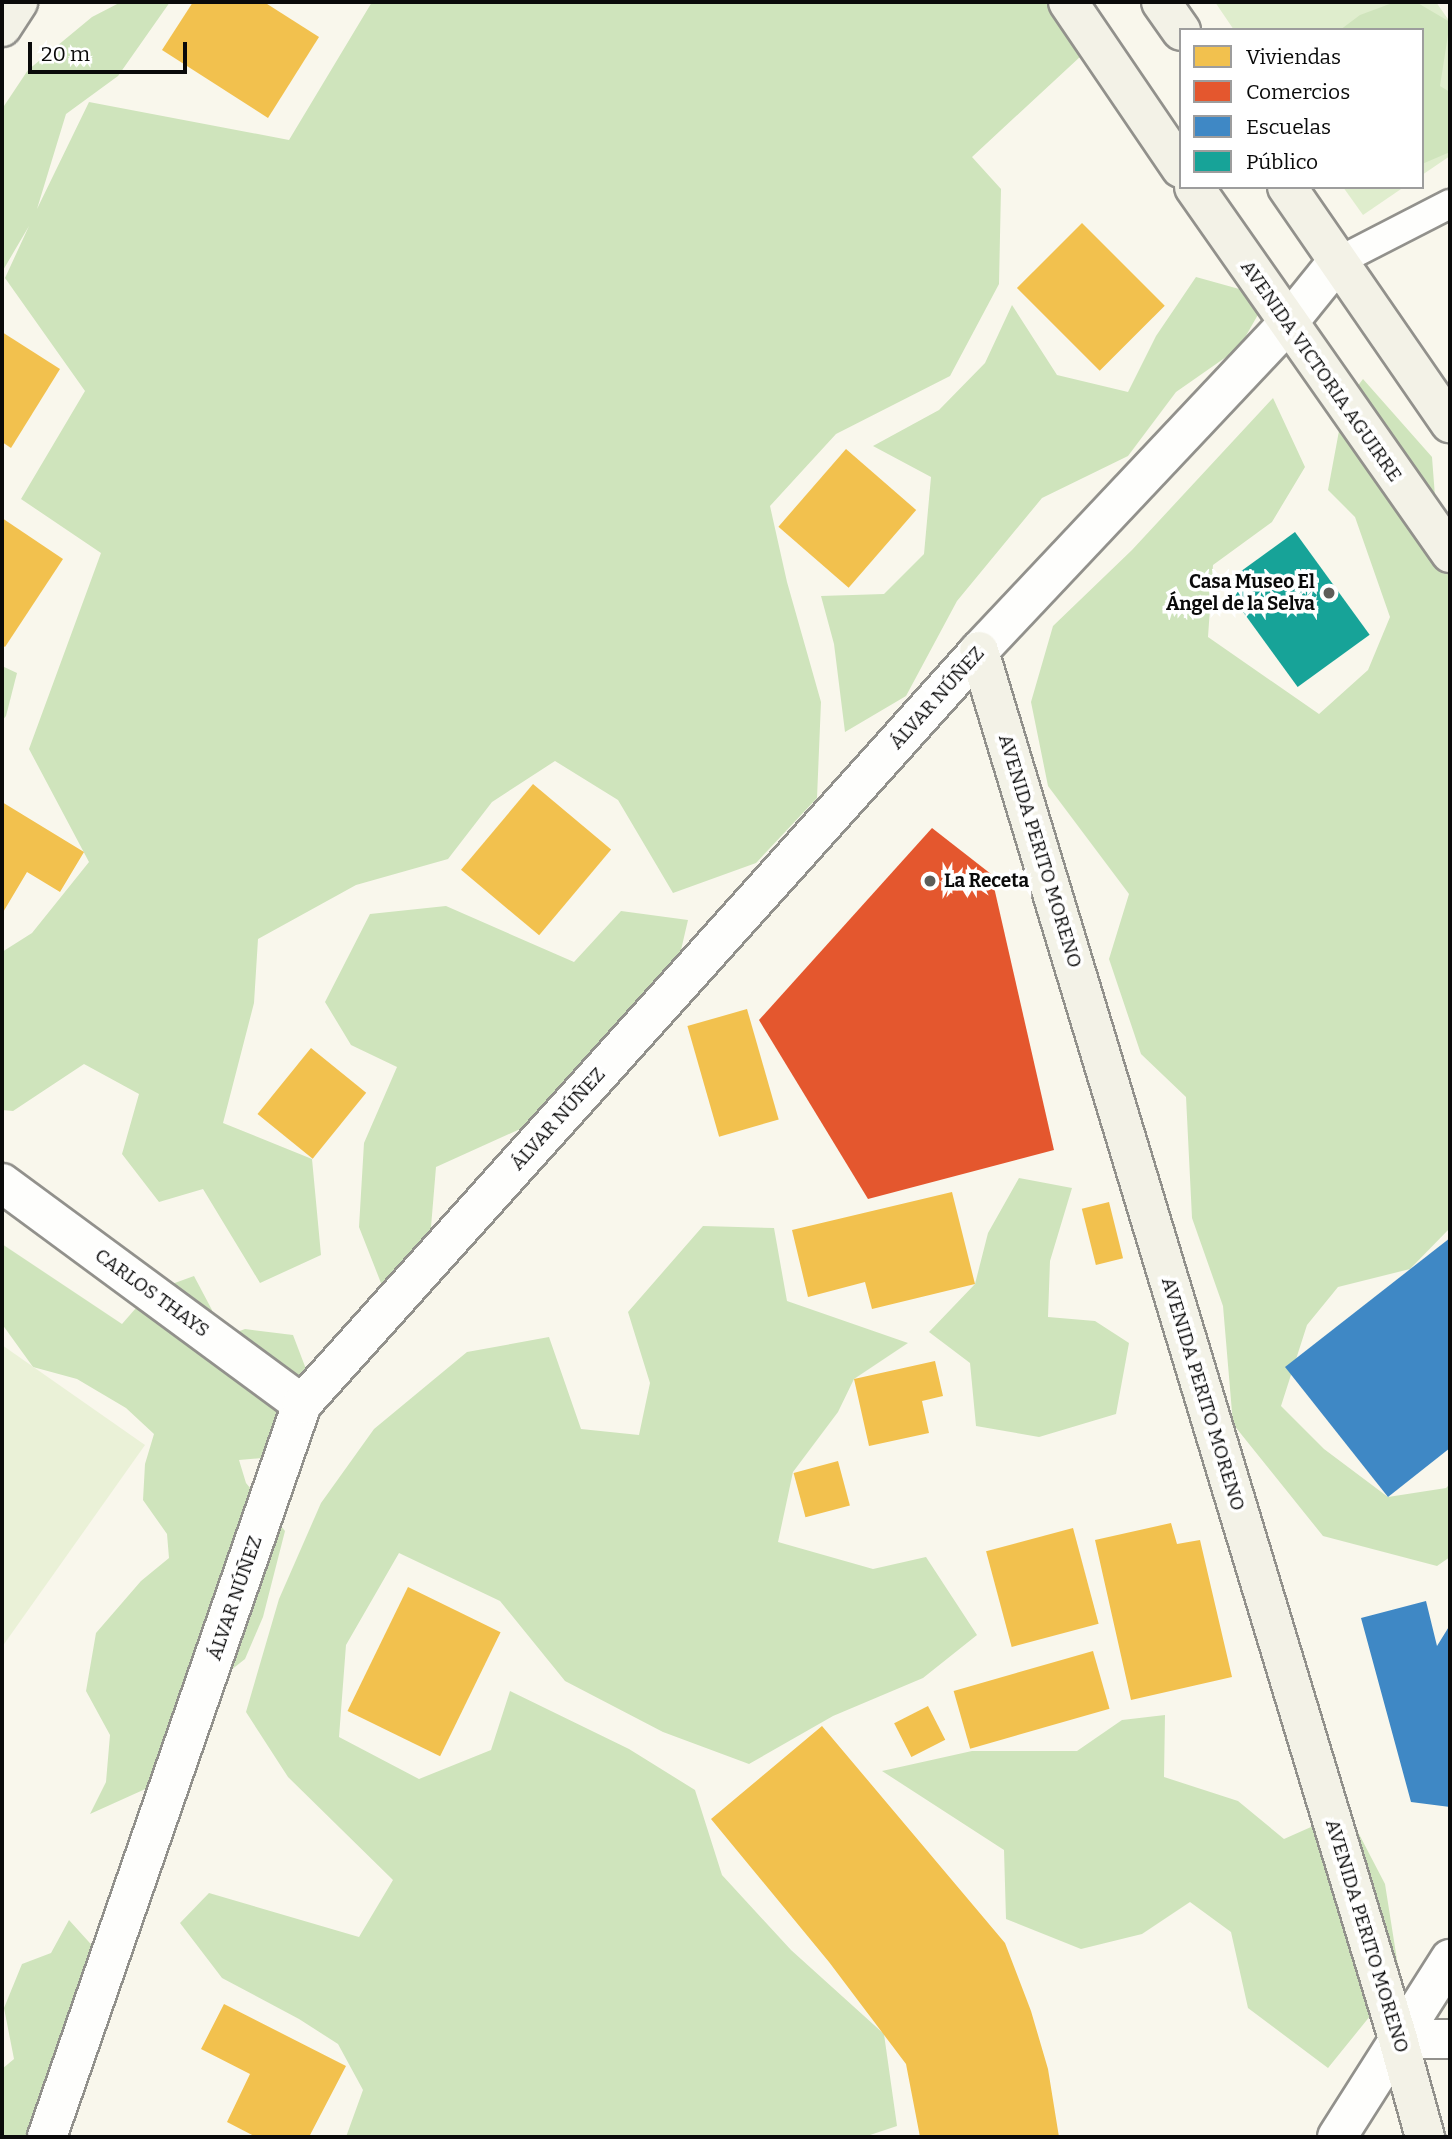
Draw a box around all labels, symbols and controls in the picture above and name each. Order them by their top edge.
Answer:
scale bar [32,28,191,72]
legend [1179,28,1424,189]
text: 20 m [41,41,90,67]
text: Viviendas [1246,44,1341,70]
text: Comercios [1246,79,1350,105]
text: Escuelas [1246,114,1331,140]
text: Público [1246,149,1318,175]
street label: AVENIDA VICTORIA AGUIRRE [1236,256,1406,486]
place label: Casa Museo El Ángel de la Selva [1166,571,1315,615]
marker: Casa Museo El Ángel de la Selva [1321,585,1337,601]
street label: ÁLVAR NÚÑEZ [885,642,989,754]
street label: AVENIDA PERITO MORENO [994,732,1086,970]
place label: La Receta [944,870,1029,892]
marker: La Receta [922,873,938,889]
street label: ÁLVAR NÚÑEZ [506,1063,610,1175]
street label: CARLOS THAYS [90,1244,214,1342]
street label: AVENIDA PERITO MORENO [1157,1275,1249,1513]
street label: ÁLVAR NÚÑEZ [203,1533,267,1663]
street label: AVENIDA PERITO MORENO [1321,1817,1413,2055]

